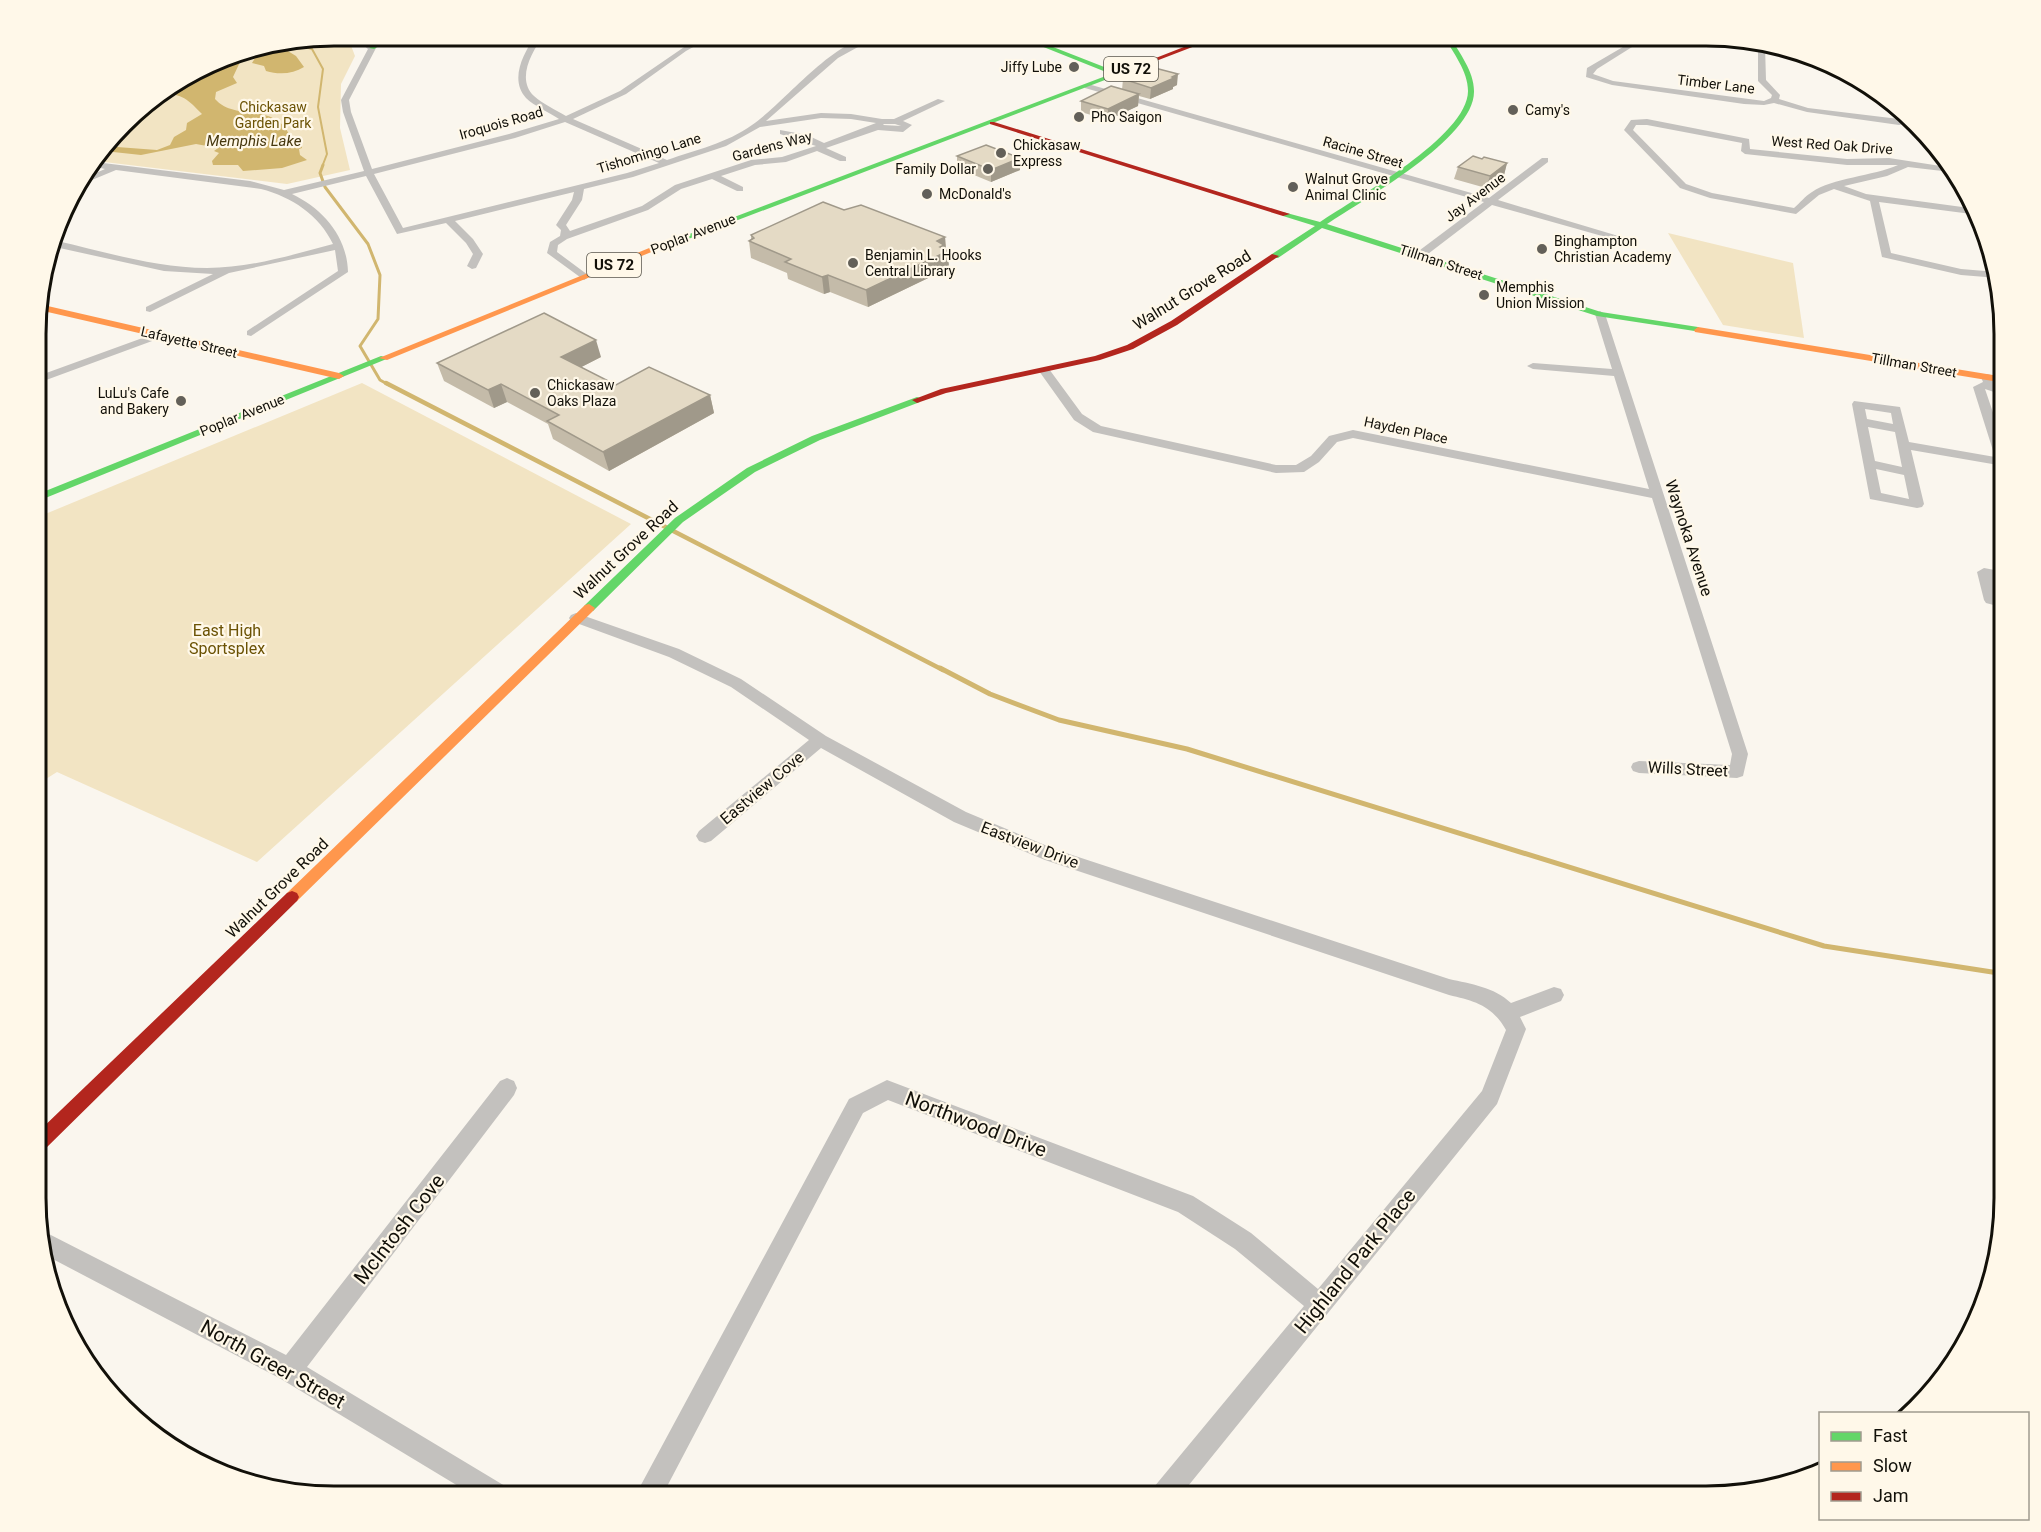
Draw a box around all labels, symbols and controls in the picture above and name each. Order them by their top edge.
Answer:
road number: US 72 [1104,57,1158,81]
place label: Jiffy Lube [1001,59,1062,75]
marker: Jiffy Lube [1067,60,1081,74]
street label: Timber Lane [1676,71,1756,97]
park label: Chickasaw Garden Park [235,99,312,131]
place label: Camy's [1525,102,1570,118]
street label: Iroquois Road [457,103,545,143]
marker: Camy's [1506,103,1520,117]
place label: Pho Saigon [1091,109,1162,125]
marker: Pho Saigon [1072,110,1086,124]
street label: Gardens Way [730,128,814,164]
street label: Tishomingo Lane [595,130,703,176]
water label: Memphis Lake [207,132,302,150]
street label: Racine Street [1321,133,1405,171]
street label: West Red Oak Drive [1771,133,1893,157]
place label: Chickasaw Express [1013,137,1081,169]
marker: Chickasaw Express [994,146,1008,160]
place label: Family Dollar [895,161,976,177]
marker: Family Dollar [981,162,995,176]
street label: Jay Avenue [1442,169,1508,225]
place label: Walnut Grove Animal Clinic [1305,171,1388,203]
marker: Walnut Grove Animal Clinic [1286,180,1300,194]
place label: McDonald's [939,186,1012,202]
marker: McDonald's [920,187,934,201]
street label: Poplar Avenue [648,210,738,258]
place label: Binghampton Christian Academy [1554,233,1672,265]
street label: Tillman Street [1397,241,1485,283]
marker: Binghampton Christian Academy [1535,242,1549,256]
street label: Walnut Grove Road [1130,246,1254,334]
place label: Benjamin L. Hooks Central Library [865,247,982,279]
road number: US 72 [587,253,641,277]
marker: Benjamin L. Hooks Central Library [846,256,860,270]
place label: Memphis Union Mission [1496,279,1585,311]
marker: Memphis Union Mission [1477,288,1491,302]
street label: Lafayette Street [139,323,239,361]
street label: Tillman Street [1870,350,1958,380]
place label: Chickasaw Oaks Plaza [547,377,616,409]
place label: LuLu's Cafe and Bakery [98,385,169,417]
marker: Chickasaw Oaks Plaza [528,386,542,400]
street label: Poplar Avenue [197,391,287,439]
marker: LuLu's Cafe and Bakery [174,394,188,408]
street label: Hayden Place [1363,413,1449,447]
street label: Waynoka Avenue [1661,477,1717,599]
street label: Walnut Grove Road [570,497,682,603]
park label: East High Sportsplex [189,621,265,658]
street label: Eastview Cove [716,748,808,828]
street label: Wills Street [1647,757,1729,781]
street label: Eastview Drive [978,818,1082,872]
street label: Walnut Grove Road [222,834,332,942]
street label: Northwood Drive [902,1086,1050,1162]
street label: McIntosh Cove [349,1169,449,1289]
street label: Highland Park Place [1289,1184,1421,1338]
street label: North Greer Street [197,1314,349,1414]
legend [1819,1412,2029,1520]
text: Fast [1873,1425,1908,1446]
text: Slow [1873,1455,1912,1476]
text: Jam [1873,1485,1909,1506]

